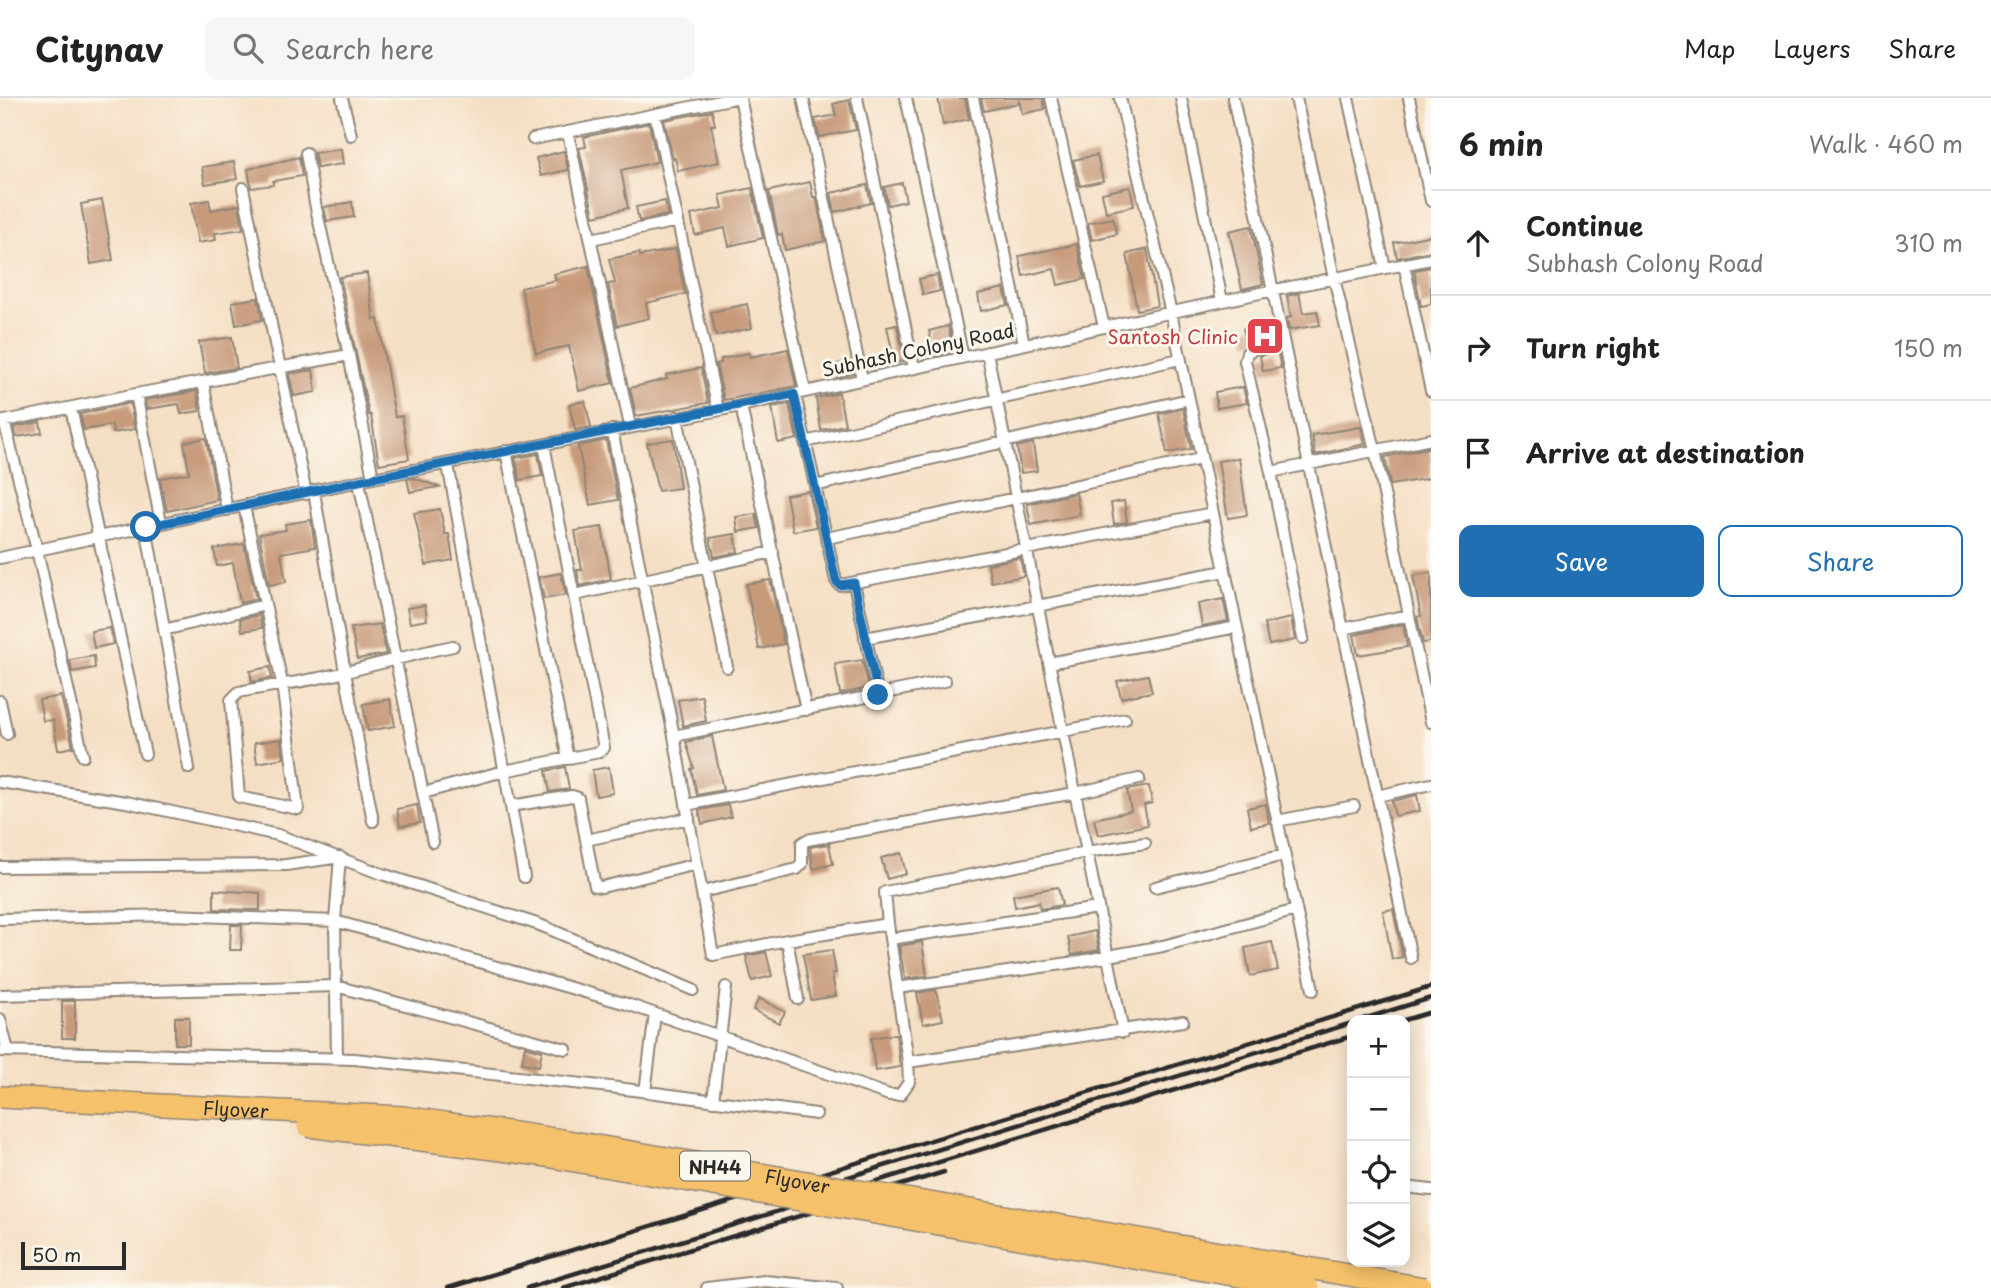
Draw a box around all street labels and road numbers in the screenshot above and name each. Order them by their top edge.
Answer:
street label: Subhash Colony Road [819,315,1017,383]
street label: Flyover [202,1093,269,1124]
road number: NH44 [680,1152,750,1181]
street label: Flyover [763,1161,832,1200]

